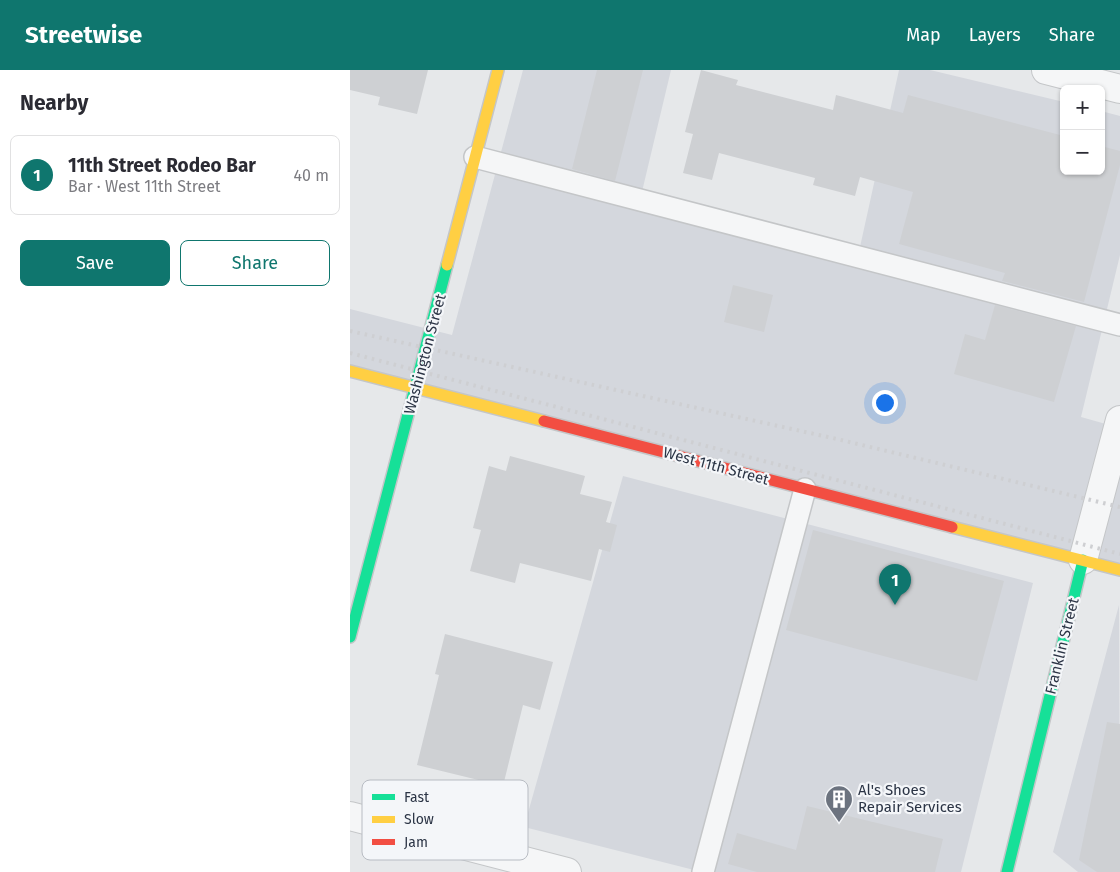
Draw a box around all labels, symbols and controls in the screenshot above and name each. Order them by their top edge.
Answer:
text: Streetwise [25,21,142,49]
text: Map [906,24,941,46]
text: Layers [969,24,1021,46]
text: Share [1049,24,1095,46]
map controls [1060,85,1105,175]
button: + [1060,85,1105,130]
text: Nearby [20,90,88,116]
button: − [1060,130,1105,175]
text: 11th Street Rodeo Bar [68,154,256,177]
text: 1 [33,166,41,185]
text: 40 m [294,166,329,185]
text: Bar · West 11th Street [68,177,221,196]
button: Save [20,240,170,286]
button: Share [180,240,330,286]
street label: Washington Street [400,291,450,416]
your location [872,390,898,416]
street label: West 11th Street [661,443,771,489]
pin: 1 [879,564,911,605]
street label: Franklin Street [1041,595,1083,696]
legend [362,780,528,860]
place label: Al's Shoes Repair Services [858,781,962,816]
building icon: Al's Shoes Repair Services [824,784,854,823]
text: Fast [404,789,430,806]
text: Slow [404,811,434,828]
text: Jam [404,834,428,851]

